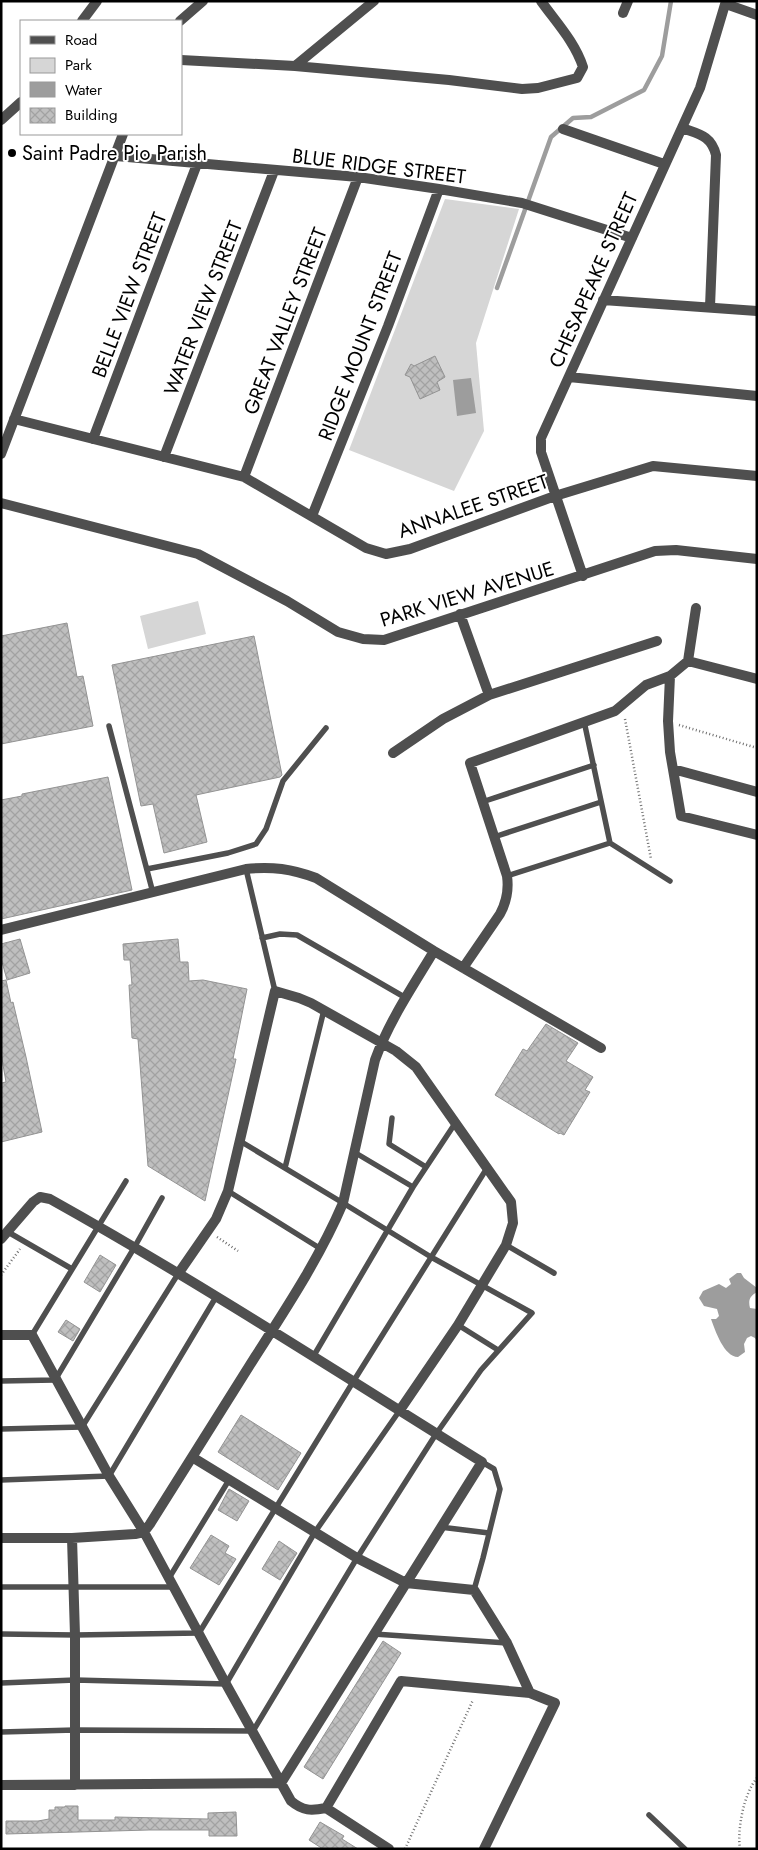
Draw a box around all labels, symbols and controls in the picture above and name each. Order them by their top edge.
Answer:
legend [20,20,182,135]
text: Road [65,29,97,51]
text: Park [65,54,92,76]
text: Water [65,79,103,101]
text: Building [65,104,117,126]
place label: Saint Padre Pio Parish [22,139,207,168]
street label: BLUE RIDGE STREET [291,141,468,192]
marker: Saint Padre Pio Parish [6,147,18,159]
street label: CHESAPEAKE STREET [542,187,645,373]
street label: BELLE VIEW STREET [85,208,175,382]
street label: WATER VIEW STREET [157,216,250,400]
street label: GREAT VALLEY STREET [236,223,335,419]
street label: RIDGE MOUNT STREET [311,247,410,445]
street label: ANNALEE STREET [394,467,553,546]
street label: PARK VIEW AVENUE [377,554,558,635]

